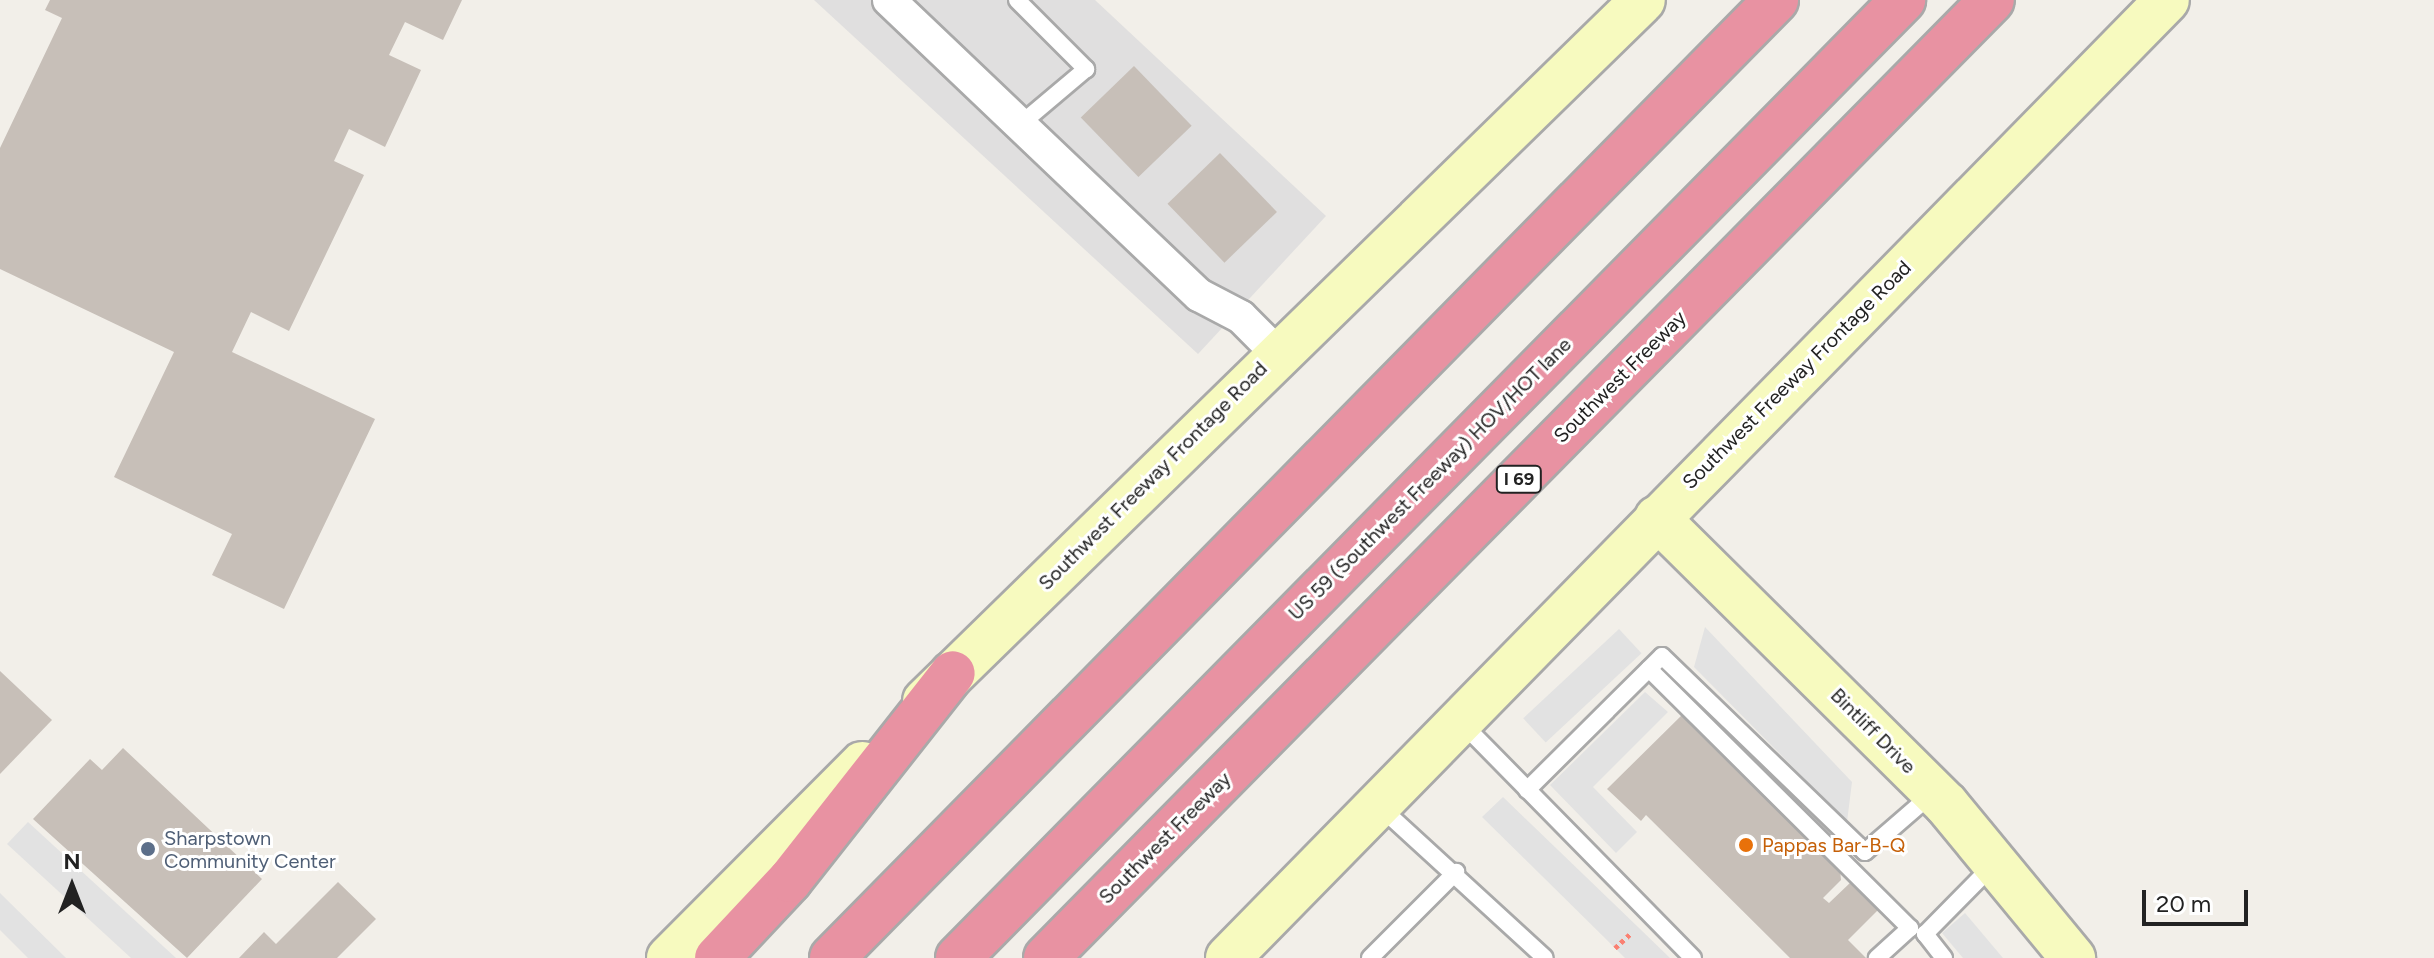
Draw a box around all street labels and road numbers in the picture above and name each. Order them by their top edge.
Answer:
street label: Southwest Freeway Frontage Road [1678,256,1916,494]
street label: Southwest Freeway [1549,306,1691,448]
street label: US 59 (Southwest Freeway) HOV/HOT lane [1284,333,1576,625]
street label: Southwest Freeway Frontage Road [1034,357,1272,595]
road number: I 69 [1495,465,1543,493]
street label: Bintliff Drive [1825,683,1921,779]
street label: Southwest Freeway [1094,767,1236,909]

